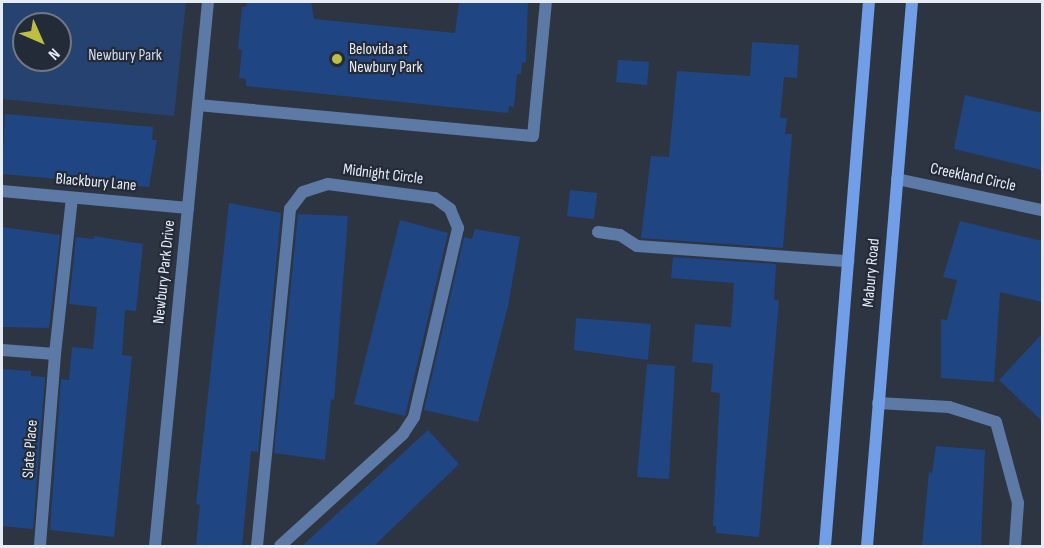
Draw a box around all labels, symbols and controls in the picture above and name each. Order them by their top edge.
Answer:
north arrow [12,12,72,72]
place label: Belovida at Newbury Park [349,40,423,78]
text: N [44,44,63,63]
park label: Newbury Park [88,46,162,66]
marker: Belovida at Newbury Park [330,52,344,66]
street label: Creekland Circle [928,160,1018,196]
street label: Midnight Circle [342,161,424,189]
street label: Blackbury Lane [55,170,137,196]
street label: Newbury Park Drive [150,219,180,325]
street label: Mabury Road [859,238,885,308]
street label: Slate Place [19,419,43,479]

